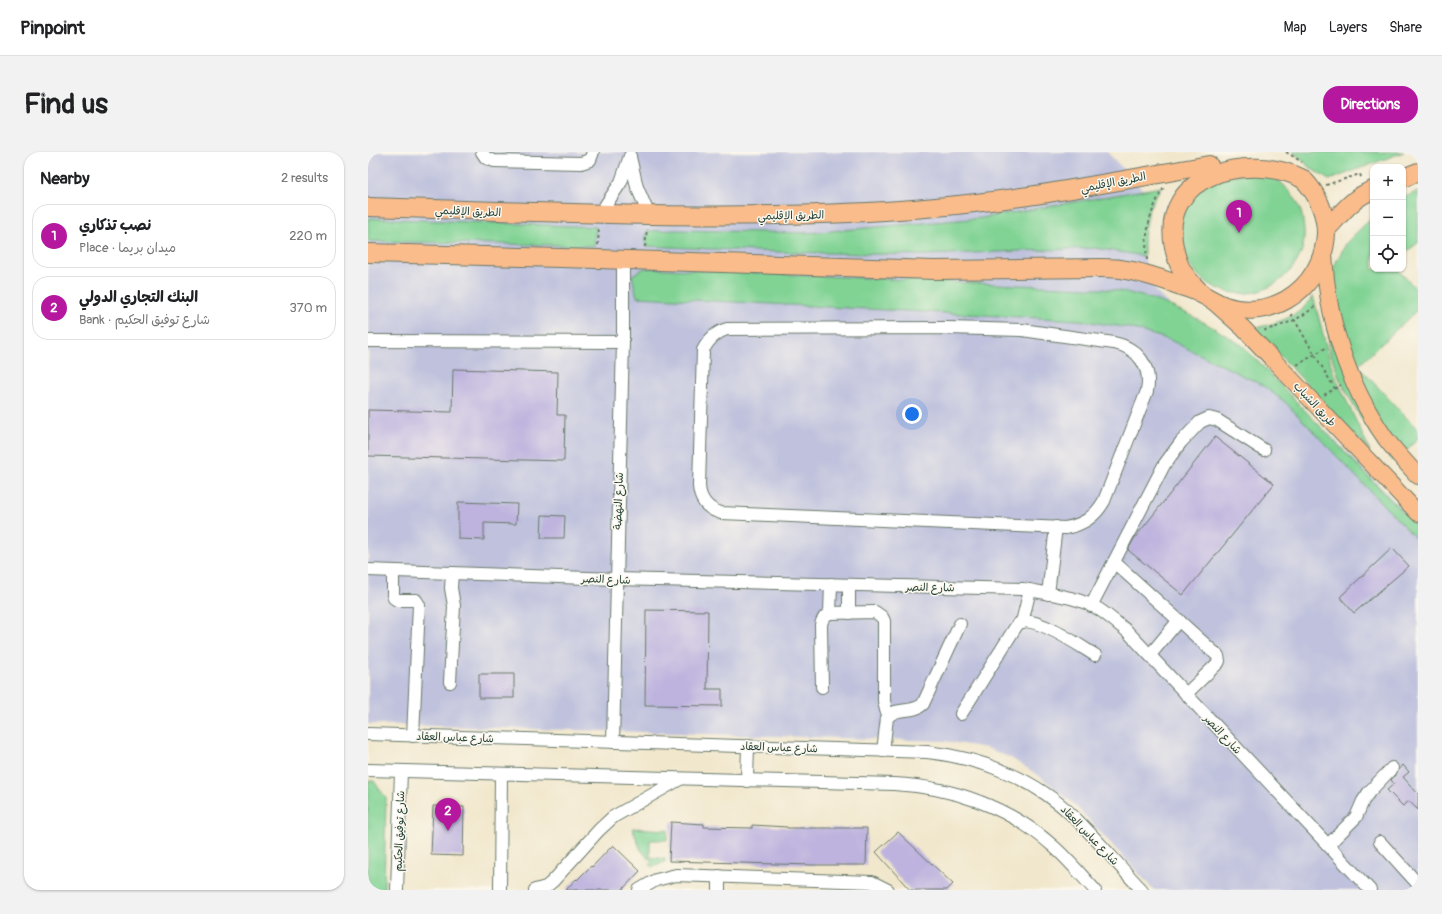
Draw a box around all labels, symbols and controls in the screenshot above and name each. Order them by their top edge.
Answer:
text: Pinpoint [20,16,85,40]
text: Map [1284,19,1307,36]
text: Layers [1329,19,1367,36]
text: Share [1389,19,1422,36]
button: Directions [1323,86,1418,123]
text: Find us [24,87,108,122]
map controls [1370,164,1406,272]
button: + [1370,164,1406,200]
text: Nearby [40,168,89,189]
text: 2 results [281,170,328,186]
street label: الطريق الإقليمي [1079,170,1148,199]
pin: 1 [1226,200,1252,233]
button: − [1370,200,1406,236]
street label: الطريق الإقليمي [434,204,501,223]
street label: الطريق الإقليمي [758,208,824,227]
text: نصب تذكاري [79,216,151,235]
text: 1 [51,228,57,244]
text: 220 m [289,228,327,244]
button: locate [1370,236,1406,272]
text: Place · ميدان بريما [79,240,176,256]
text: البنك التجاري الدولي [79,288,198,307]
text: 2 [50,300,58,316]
text: 370 m [290,300,327,316]
text: Bank · شارع توفيق الحكيم [79,312,210,328]
street label: طريق الشباب [1290,379,1339,430]
your location [902,404,922,424]
street label: شارع النهضة [611,472,628,530]
street label: شارع النصر [580,572,631,589]
street label: شارع النصر [904,581,955,596]
street label: شارع النصر [1199,711,1244,758]
street label: شارع عباس العقاد [416,730,494,747]
street label: شارع عباس العقاد [740,740,818,757]
street label: شارع توفيق الحكيم [392,790,409,872]
pin: 2 [435,798,461,831]
street label: شارع عباس العقاد [1056,803,1121,869]

